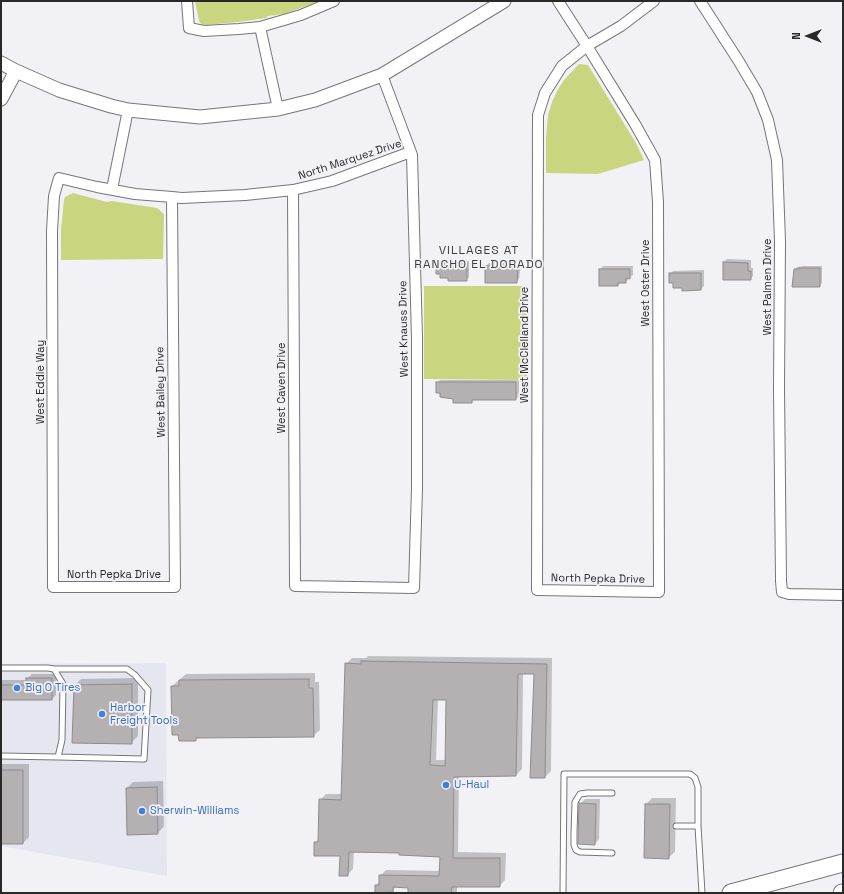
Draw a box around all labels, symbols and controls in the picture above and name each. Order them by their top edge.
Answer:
north arrow [788,16,828,56]
text: N [789,32,803,40]
street label: North Marquez Drive [297,137,403,183]
street label: West Oster Drive [639,239,653,327]
street label: West Palmen Drive [761,239,775,335]
district label: VILLAGES AT RANCHO EL DORADO [414,244,544,272]
street label: West Knauss Drive [397,281,411,377]
street label: West McClelland Drive [518,287,532,403]
street label: West Eddie Way [34,340,48,424]
street label: West Caven Drive [275,343,289,433]
street label: West Bailey Drive [154,346,168,438]
street label: North Pepka Drive [67,568,161,582]
street label: North Pepka Drive [551,572,645,586]
place label: Big O Tires [25,681,80,695]
marker: Big O Tires [12,683,22,693]
place label: Harbor Freight Tools [110,701,178,727]
marker: Harbor Freight Tools [97,709,107,719]
place label: U-Haul [454,778,489,792]
marker: U-Haul [441,780,451,790]
place label: Sherwin-Williams [150,804,239,818]
marker: Sherwin-Williams [137,806,147,816]

